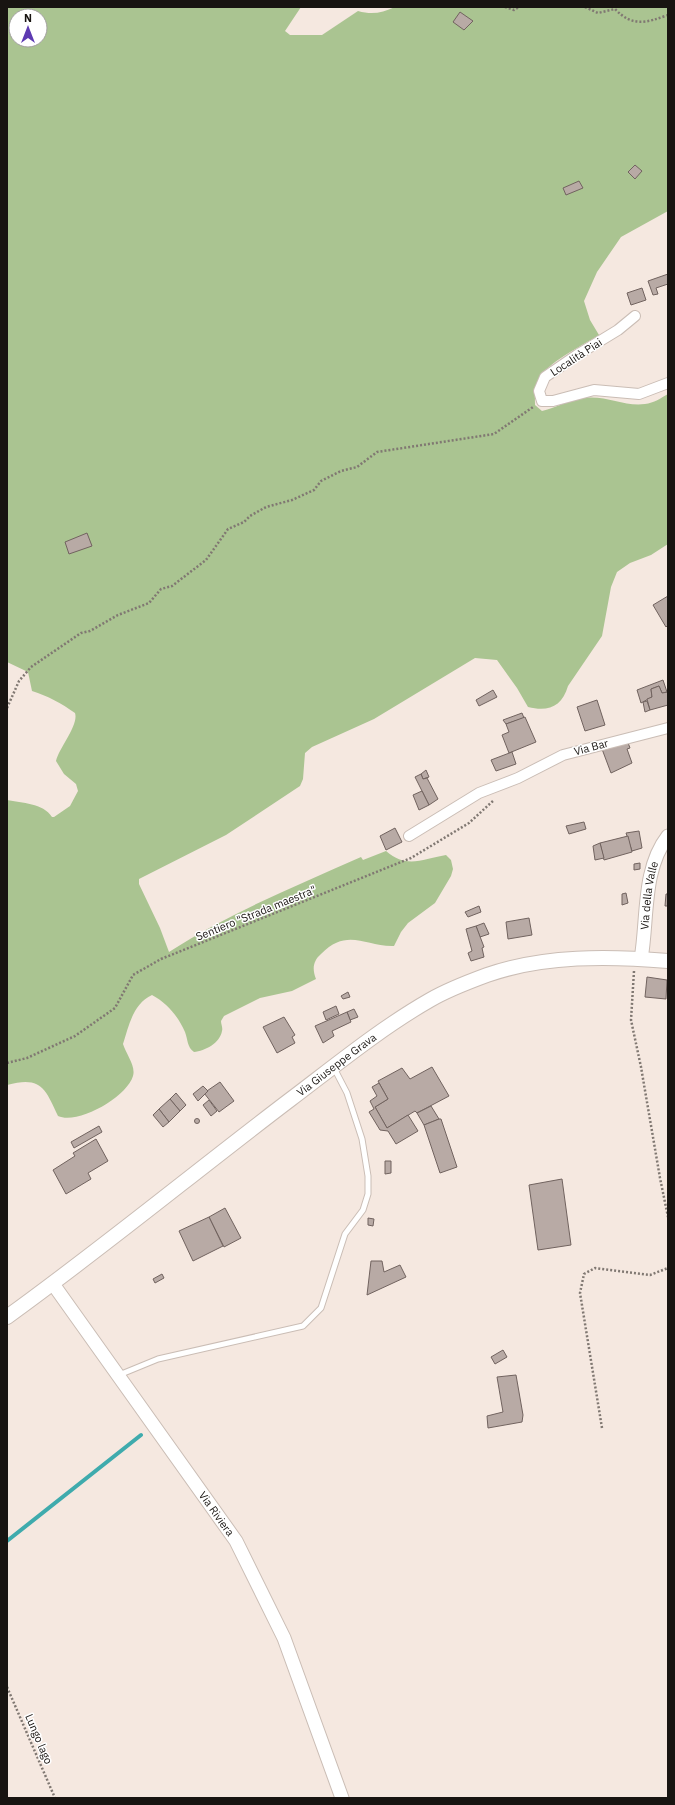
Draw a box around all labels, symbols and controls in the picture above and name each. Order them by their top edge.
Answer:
north arrow [8,8,48,48]
text: N [24,11,32,25]
street label: Località Piai [547,335,605,379]
street label: Via Bar [572,736,610,758]
street label: Via della Valle [637,859,661,930]
street label: Sentiero "Strada maestra" [194,882,318,944]
street label: Via Giuseppe Grava [294,1030,379,1099]
street label: Via Riviera [196,1489,237,1539]
street label: Lungo lago [22,1712,56,1766]

